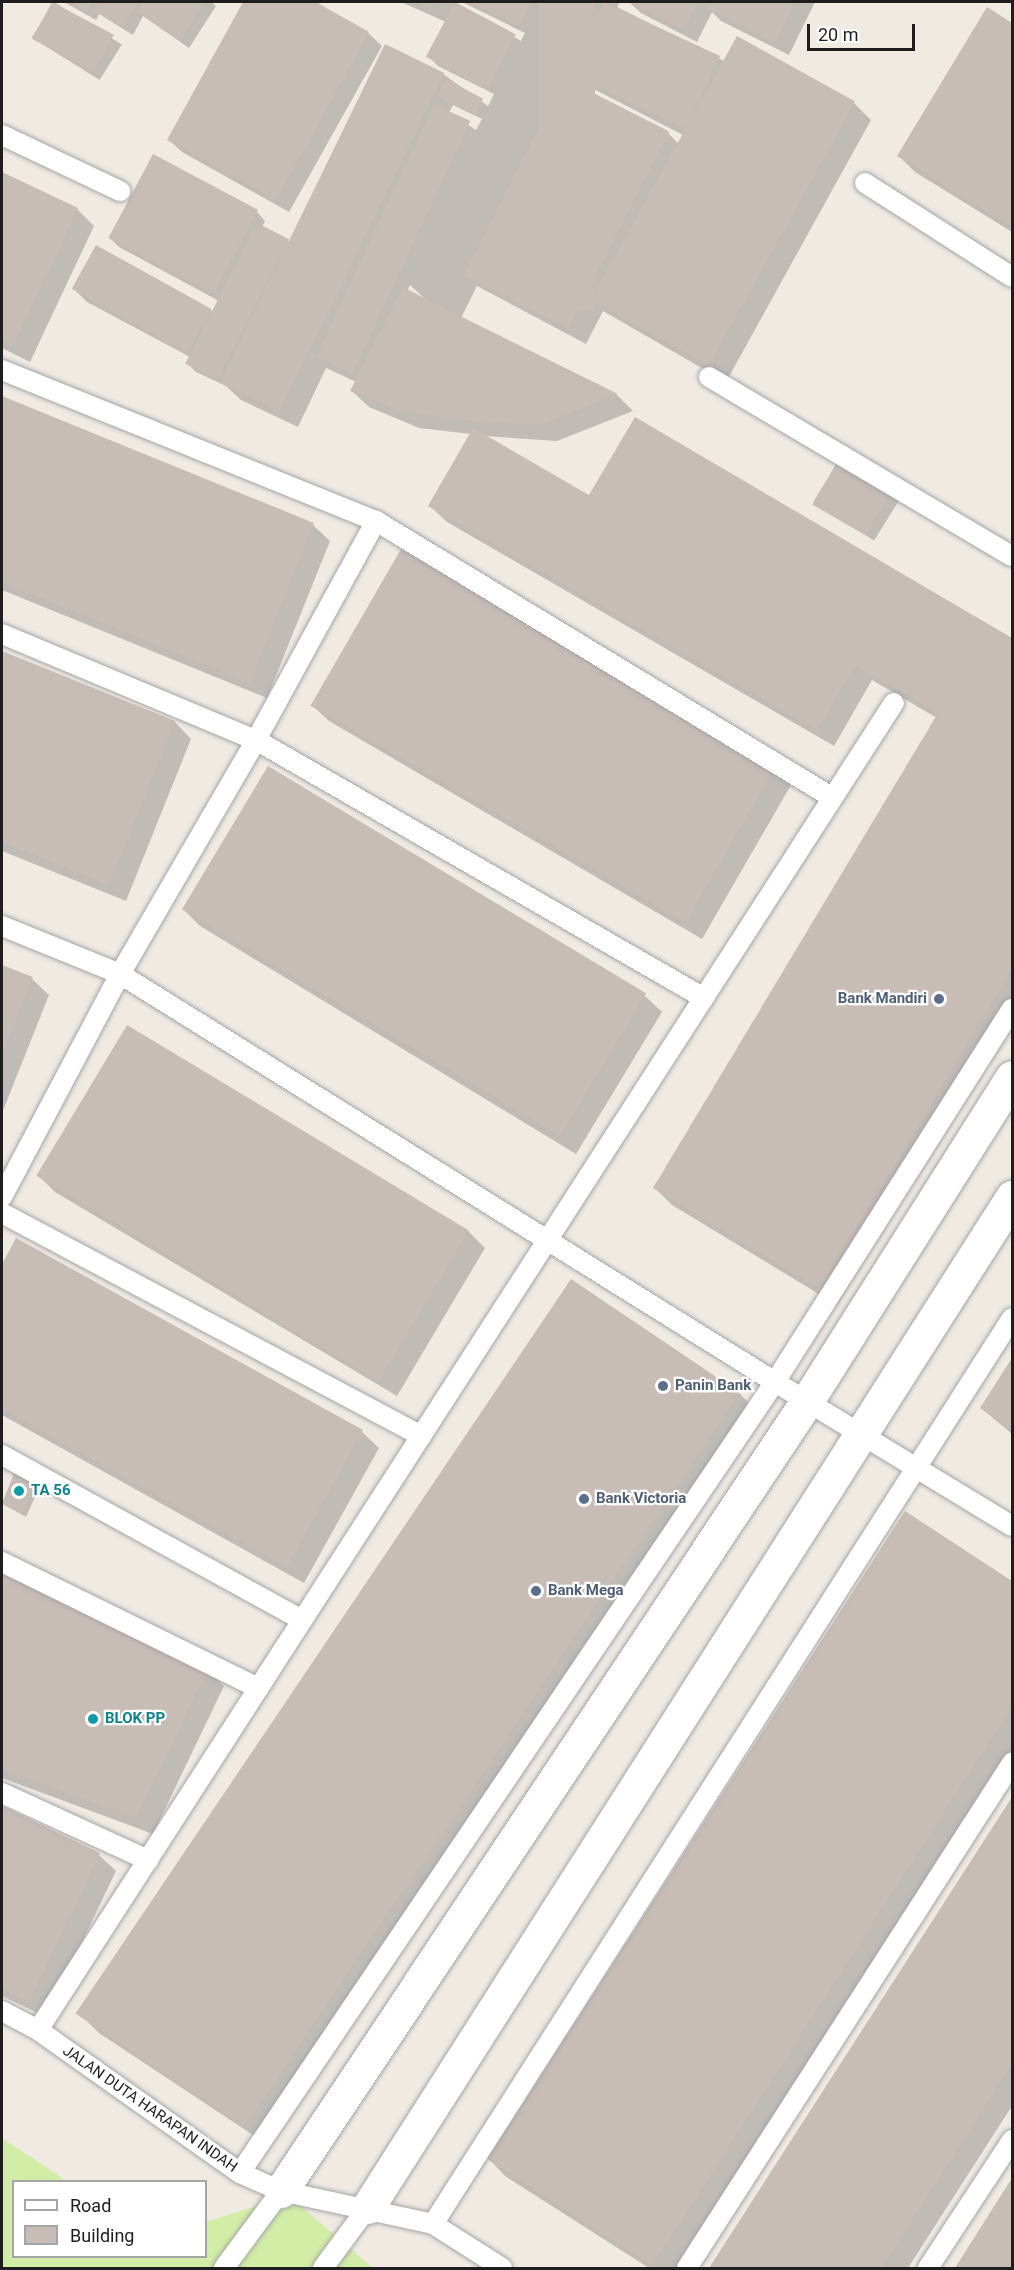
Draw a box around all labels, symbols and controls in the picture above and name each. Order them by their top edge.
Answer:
scale bar [810,12,918,50]
text: 20 m [818,24,858,45]
place label: Bank Mandiri [838,990,927,1008]
marker: Bank Mandiri [932,992,946,1006]
place label: Panin Bank [675,1377,751,1395]
marker: Panin Bank [656,1379,670,1393]
place label: TA 56 [31,1482,71,1500]
marker: TA 56 [12,1484,26,1498]
place label: Bank Victoria [596,1490,686,1508]
marker: Bank Victoria [577,1492,591,1506]
place label: Bank Mega [548,1582,624,1600]
marker: Bank Mega [529,1584,543,1598]
place label: BLOK PP [105,1710,165,1728]
marker: BLOK PP [86,1712,100,1726]
street label: JALAN DUTA HARAPAN INDAH [59,2042,241,2176]
legend [12,2180,207,2258]
text: Road [70,2195,111,2216]
text: Building [70,2225,134,2246]

